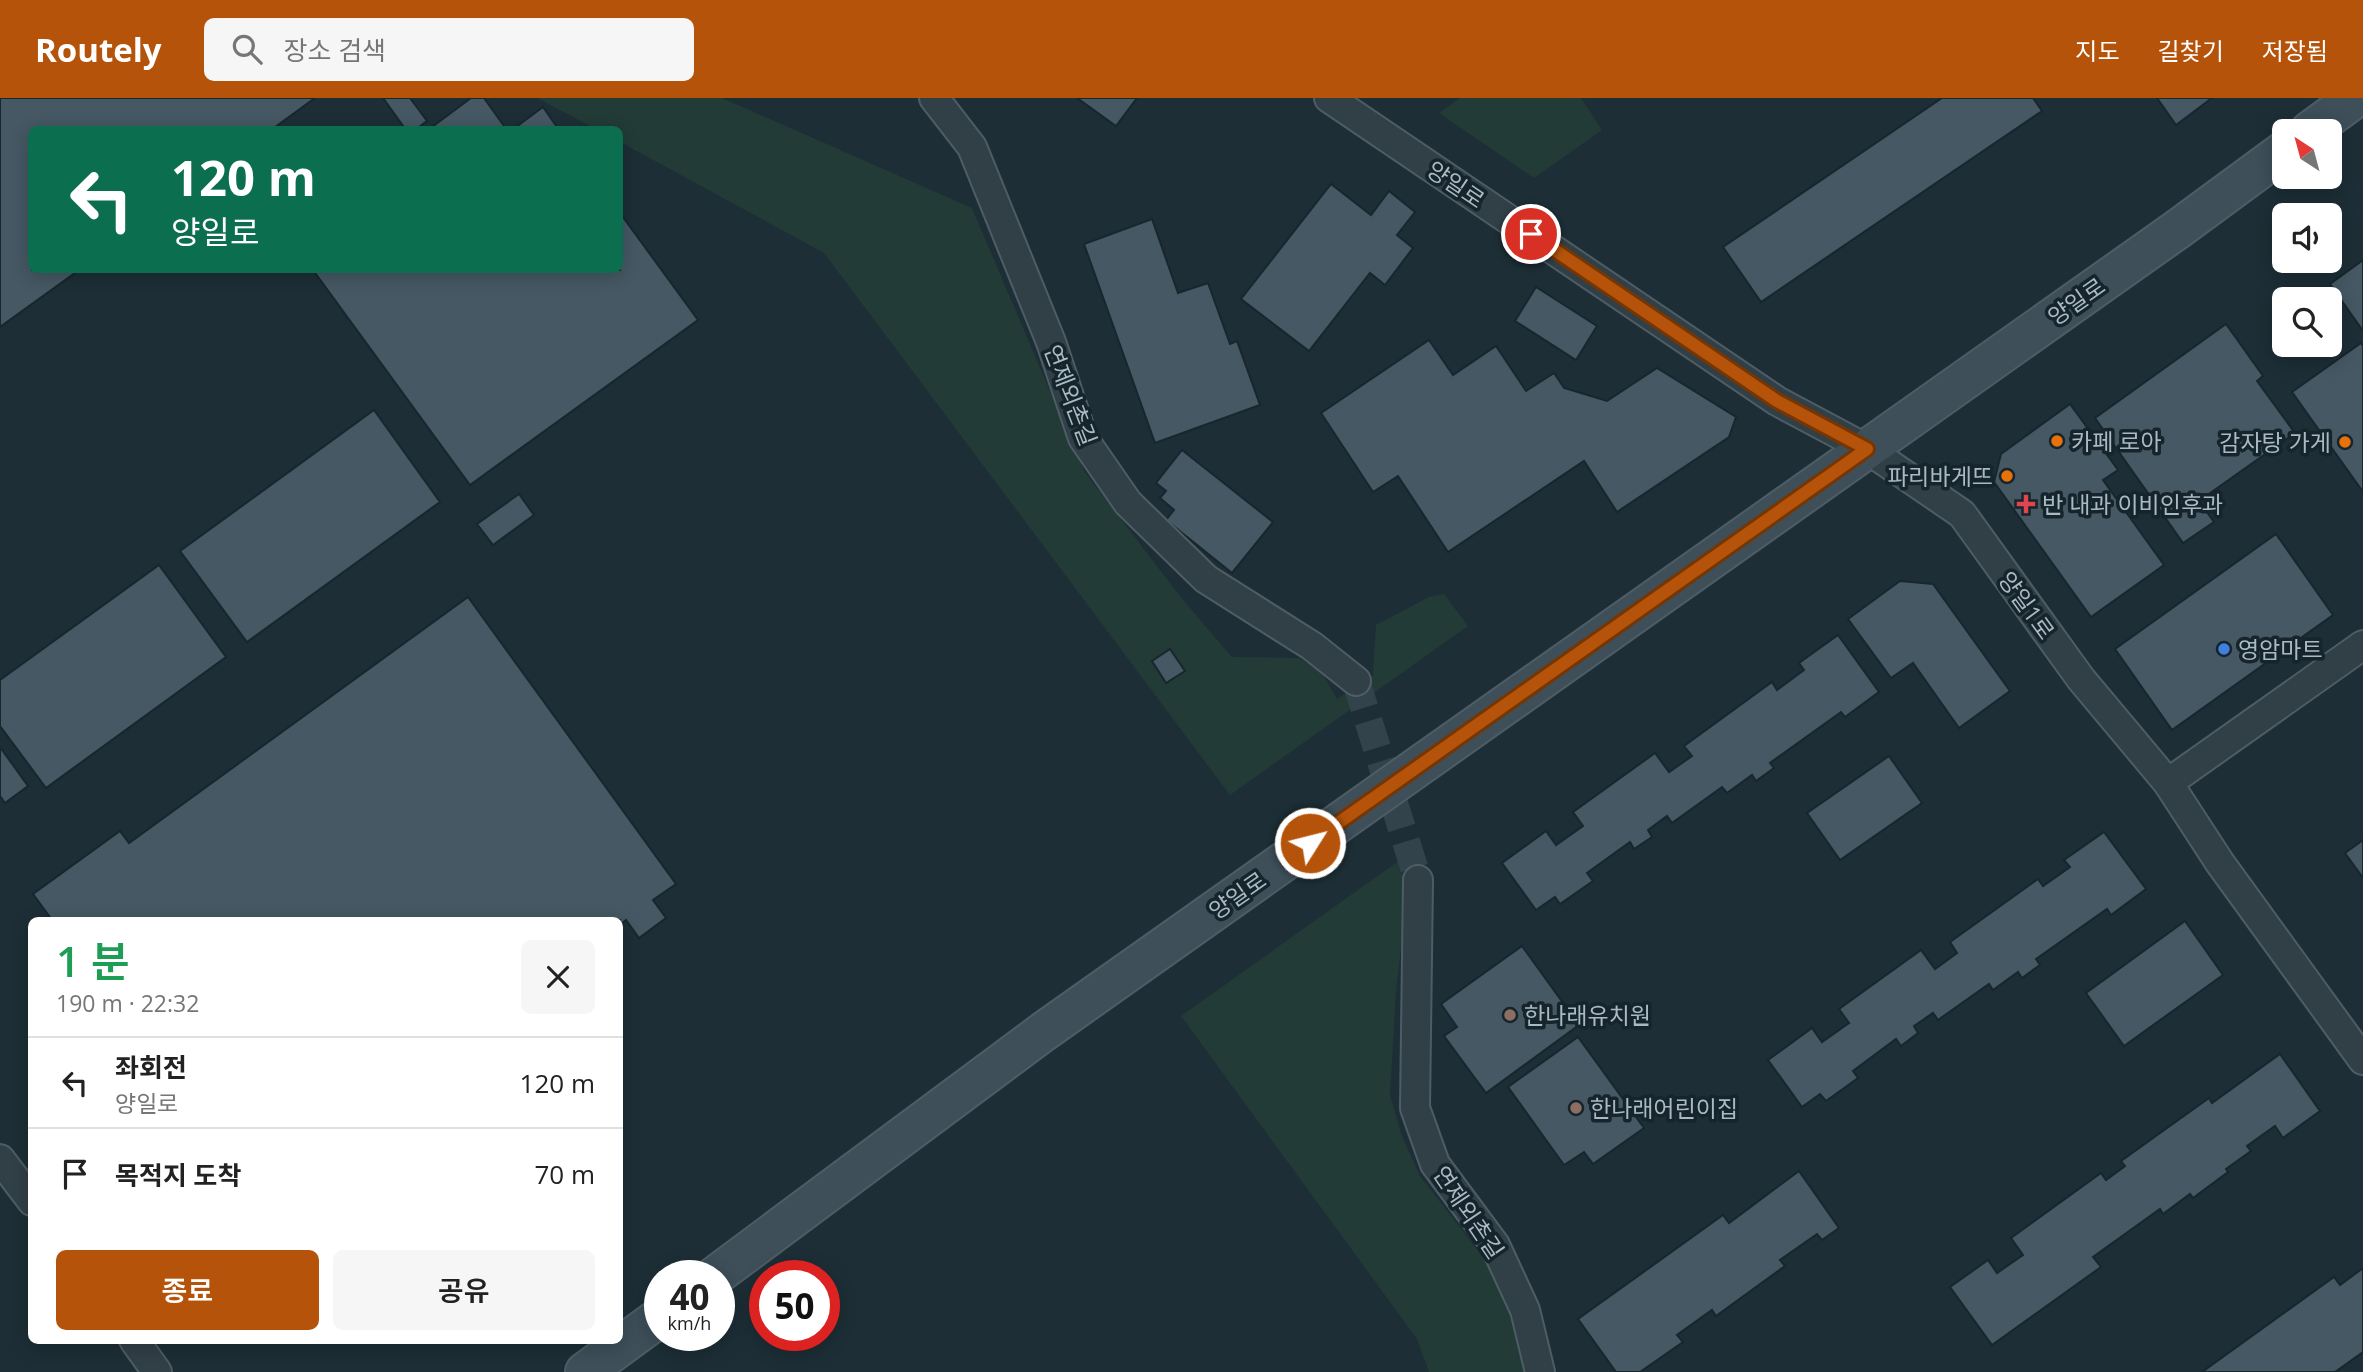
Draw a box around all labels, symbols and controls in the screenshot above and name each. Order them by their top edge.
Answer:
search box [204,18,694,81]
text: Routely [35,27,162,72]
icon: search [228,30,266,68]
text: 장소 검색 [284,32,386,68]
text: 지도 [2075,34,2120,67]
text: 길찾기 [2158,34,2224,67]
text: 저장됨 [2262,34,2328,67]
north arrow [2272,119,2342,189]
map controls [2272,119,2342,357]
text: 120 m [171,144,316,210]
street label: 양일로 [1421,153,1491,215]
icon: left [56,154,147,245]
button: sound [2272,203,2342,273]
pin [1501,204,1561,264]
text: 양일로 [171,210,259,253]
icon: arrive [1512,215,1550,253]
street label: 양일로 [2041,270,2111,332]
button: search [2272,287,2342,357]
street label: 연제외촌길 [1037,340,1105,450]
place label: 카페 로아 [2071,425,2162,457]
place label: 감자탕 가게 [2219,426,2331,458]
marker: 카페 로아 [2049,433,2065,449]
marker: 감자탕 가게 [2337,434,2353,450]
place label: 파리바게뜨 [1887,460,1993,492]
marker: 파리바게뜨 [1999,468,2015,484]
place label: 반 내과 이비인후과 [2042,488,2223,520]
marker: 반 내과 이비인후과 [2016,494,2036,514]
street label: 양일1로 [1992,565,2062,645]
place label: 영암마트 [2238,633,2323,665]
marker: 영암마트 [2216,641,2232,657]
position arrow [1273,806,1347,880]
street label: 양일로 [1202,864,1272,926]
text: 1 분 [56,932,130,989]
button: close [521,940,595,1014]
text: 190 m · 22:32 [56,987,199,1019]
place label: 한나래유치원 [1524,999,1651,1031]
marker: 한나래유치원 [1502,1007,1518,1023]
text: 좌회전 [115,1049,187,1085]
icon: left [56,1064,94,1102]
text: 120 m [520,1065,595,1101]
text: 양일로 [115,1087,178,1119]
place label: 한나래어린이집 [1590,1092,1738,1124]
marker: 한나래어린이집 [1568,1100,1584,1116]
icon: arrive [56,1155,94,1193]
text: 70 m [534,1156,595,1192]
text: 목적지 도착 [115,1157,241,1193]
street label: 연제외촌길 [1426,1159,1512,1265]
button: 종료 [56,1250,319,1330]
button: 공유 [333,1250,595,1330]
speed limit sign: 50 [749,1260,840,1351]
text: 40 [669,1273,710,1320]
text: km/h [668,1311,711,1335]

